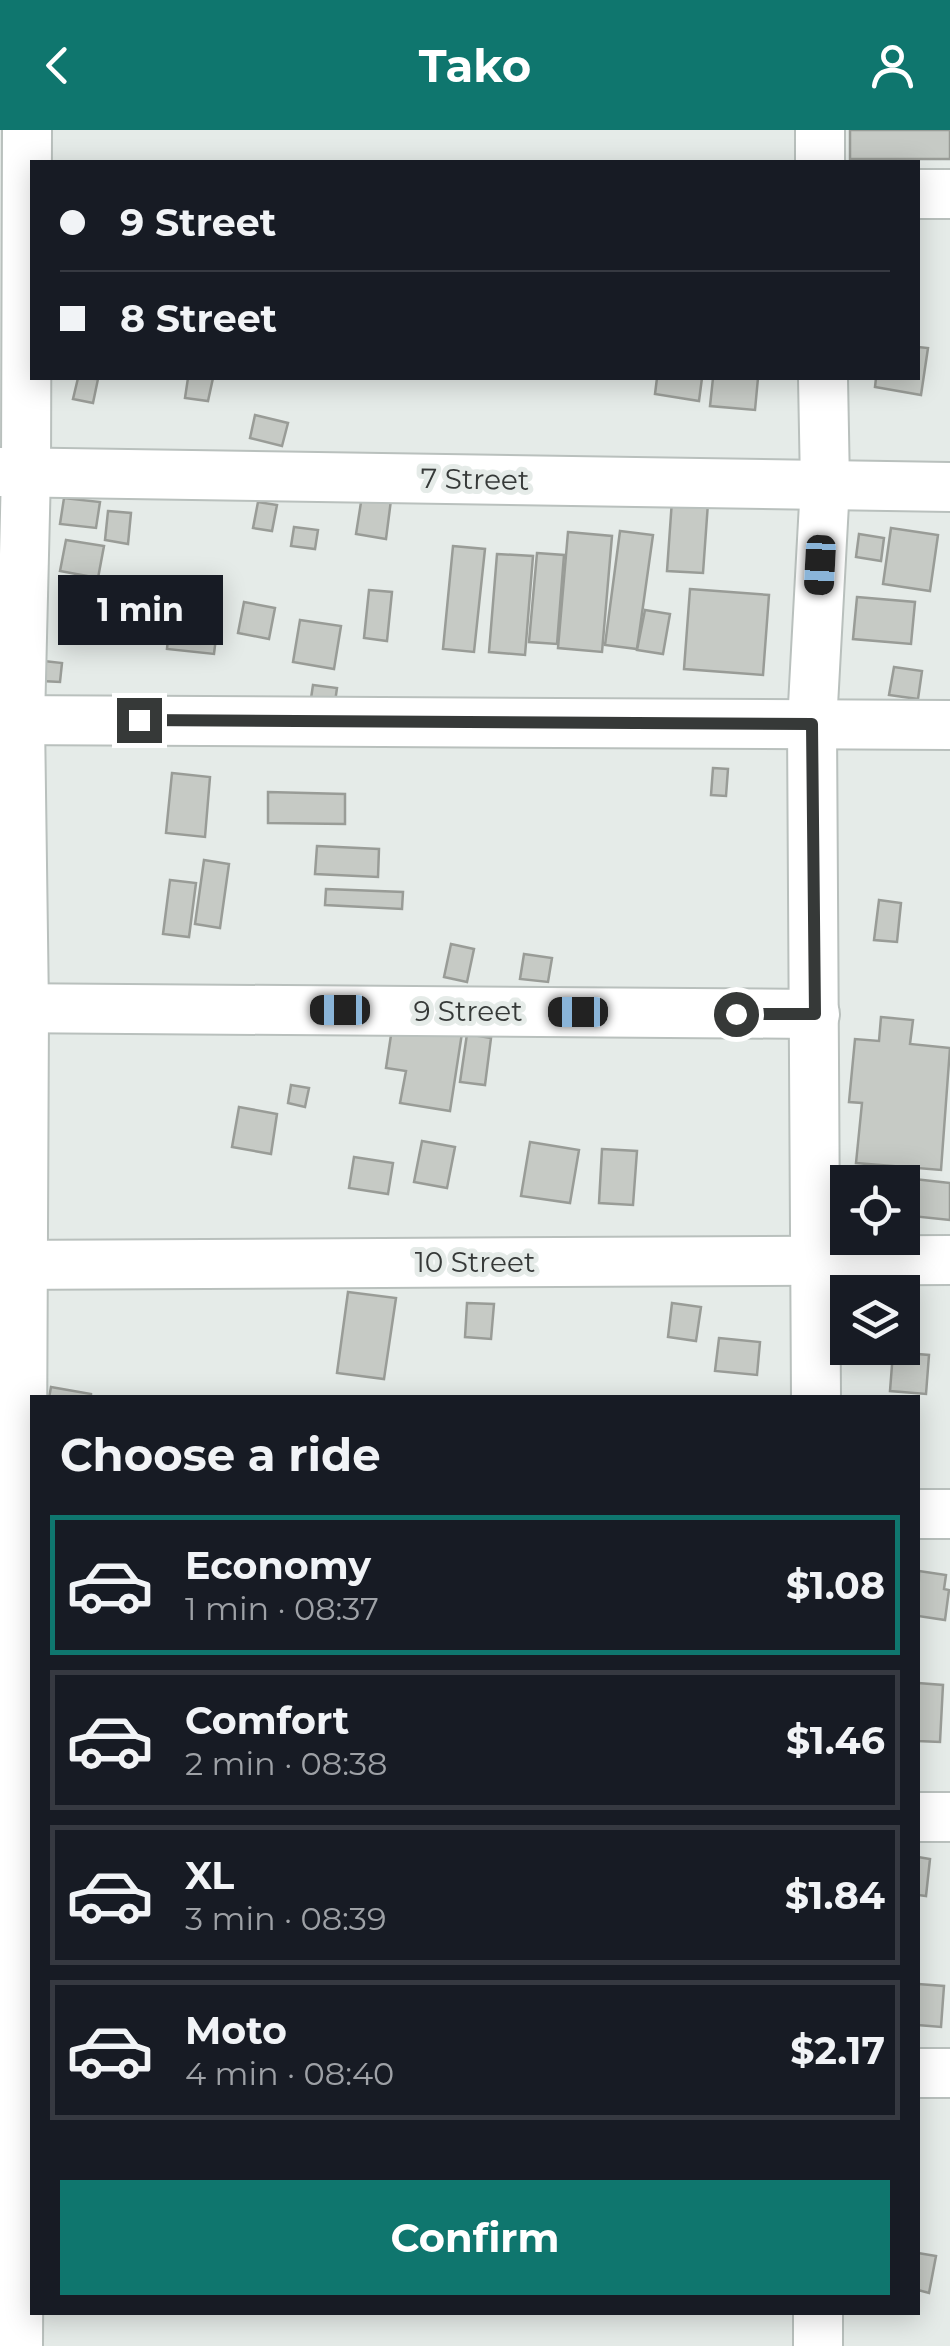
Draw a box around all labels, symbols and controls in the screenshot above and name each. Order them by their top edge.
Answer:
icon: back [30,38,85,93]
text: Tako [419,38,531,93]
icon: person [865,38,920,93]
text: 9 Street [120,199,276,246]
text: 8 Street [120,295,277,342]
street label: 7 Street [420,461,530,497]
car [803,534,837,596]
callout: 1 min [56,575,222,645]
text: 1 min [97,590,184,629]
route end [117,698,162,743]
route start [714,992,759,1037]
street label: 9 Street [413,994,523,1028]
car [310,995,370,1025]
car [548,997,608,1027]
map controls [830,1165,920,1365]
button: locate [830,1165,920,1255]
street label: 10 Street [415,1245,535,1279]
button: layers [830,1275,920,1365]
text: Choose a ride [60,1427,381,1482]
icon: car [65,1540,155,1630]
text: Economy [185,1542,371,1589]
text: $1.08 [786,1562,885,1609]
text: 1 min · 08:37 [185,1589,379,1628]
icon: car [65,1695,155,1785]
text: Comfort [185,1697,349,1744]
text: $1.46 [786,1717,885,1764]
text: 2 min · 08:38 [185,1744,387,1783]
icon: car [65,1850,155,1940]
text: XL [185,1852,234,1899]
text: $1.84 [785,1872,885,1919]
text: 3 min · 08:39 [185,1899,386,1938]
icon: car [65,2005,155,2095]
text: Moto [185,2007,287,2054]
text: $2.17 [790,2027,885,2074]
text: 4 min · 08:40 [185,2054,394,2093]
button: Confirm [60,2180,890,2295]

